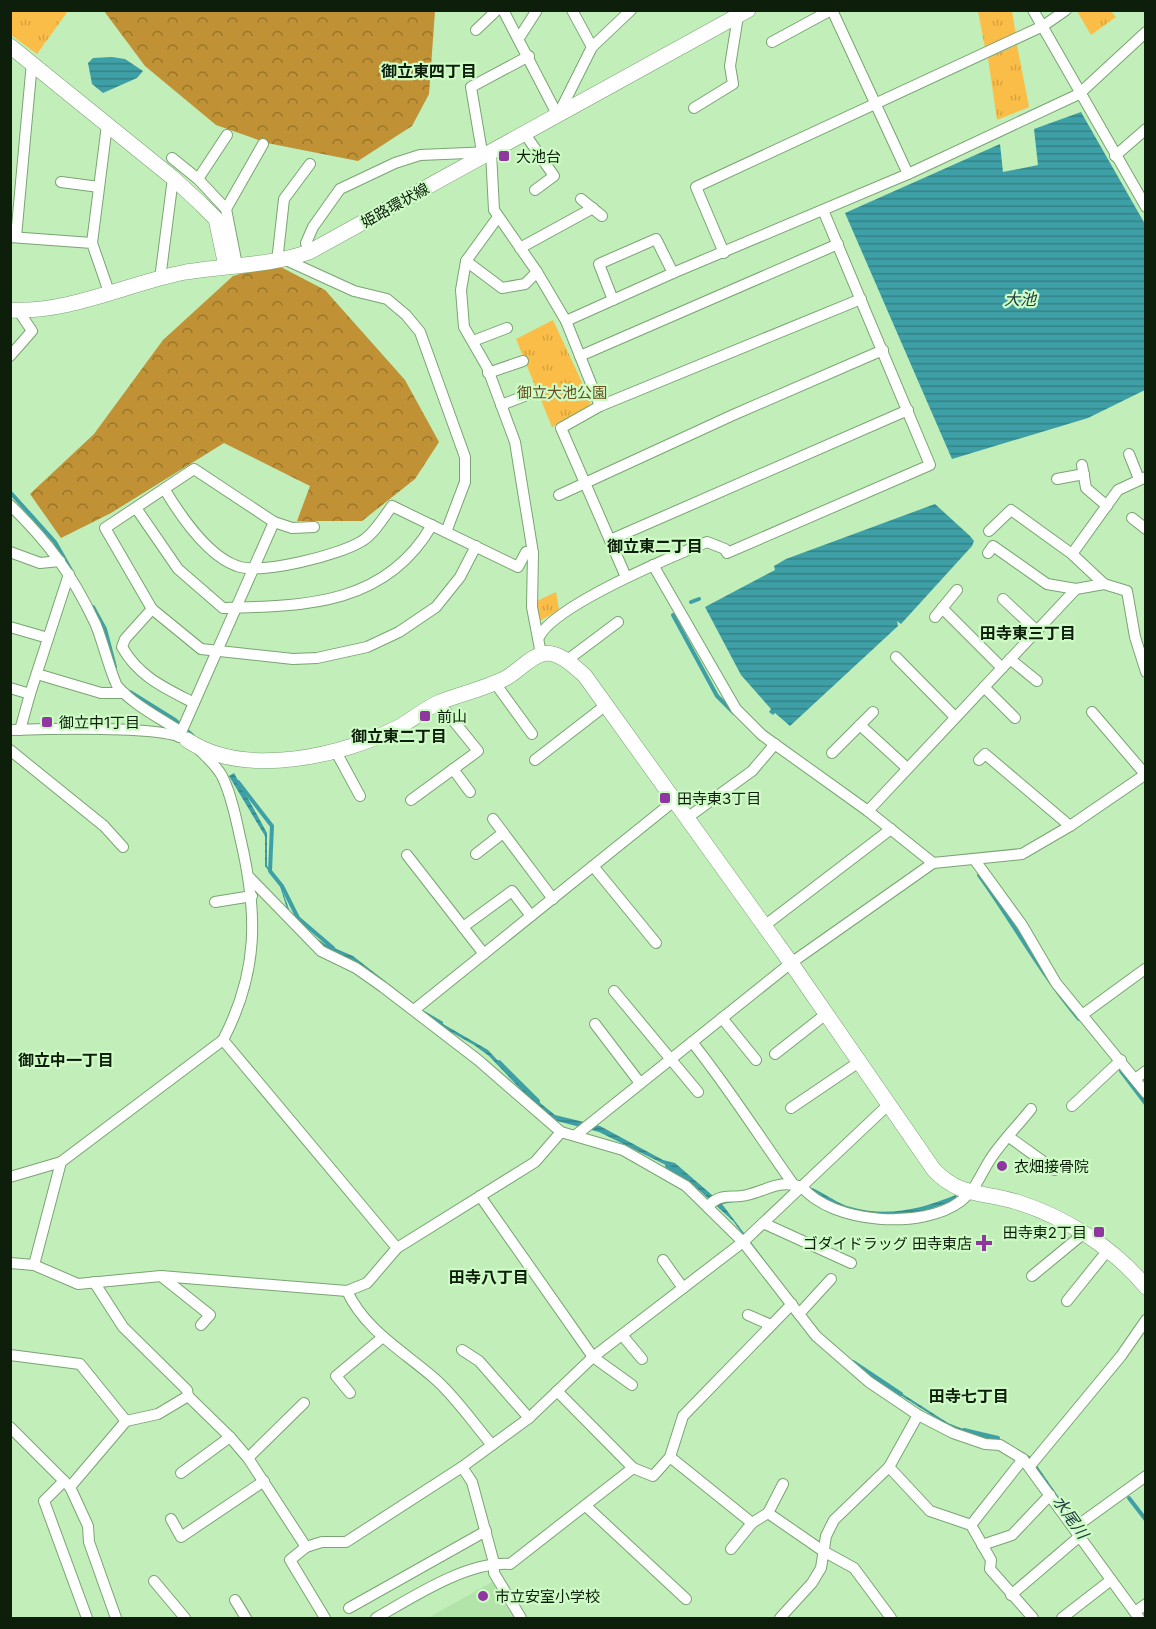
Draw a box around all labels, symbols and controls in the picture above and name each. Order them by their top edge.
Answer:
district label: 御立東四丁目 [381,61,477,81]
place label: 大池台 [516,147,561,166]
marker: 大池台 [497,149,511,163]
street label: 姫路環状線 [358,179,432,231]
water label: 大池 [1004,289,1038,309]
park label: 御立大池公園 [517,383,607,402]
district label: 御立東二丁目 [607,536,703,556]
district label: 田寺東三丁目 [980,623,1076,643]
place label: 前山 [437,707,467,726]
marker: 前山 [418,709,432,723]
place label: 御立中1丁目 [59,713,140,732]
marker: 御立中1丁目 [40,715,54,729]
district label: 御立東二丁目 [351,726,447,746]
place label: 田寺東3丁目 [677,789,761,808]
marker: 田寺東3丁目 [658,791,672,805]
district label: 御立中一丁目 [18,1050,114,1070]
place label: 衣畑接骨院 [1014,1157,1089,1176]
marker: 衣畑接骨院 [995,1159,1009,1173]
place label: 田寺東2丁目 [1003,1223,1087,1242]
marker: 田寺東2丁目 [1092,1225,1106,1239]
place label: ゴダイドラッグ 田寺東店 [803,1234,972,1253]
marker: ゴダイドラッグ 田寺東店 [977,1236,991,1250]
district label: 田寺八丁目 [449,1267,529,1287]
district label: 田寺七丁目 [929,1386,1009,1406]
water label: 水尾川 [1049,1492,1094,1544]
place label: 市立安室小学校 [495,1587,600,1606]
marker: 市立安室小学校 [476,1589,490,1603]

